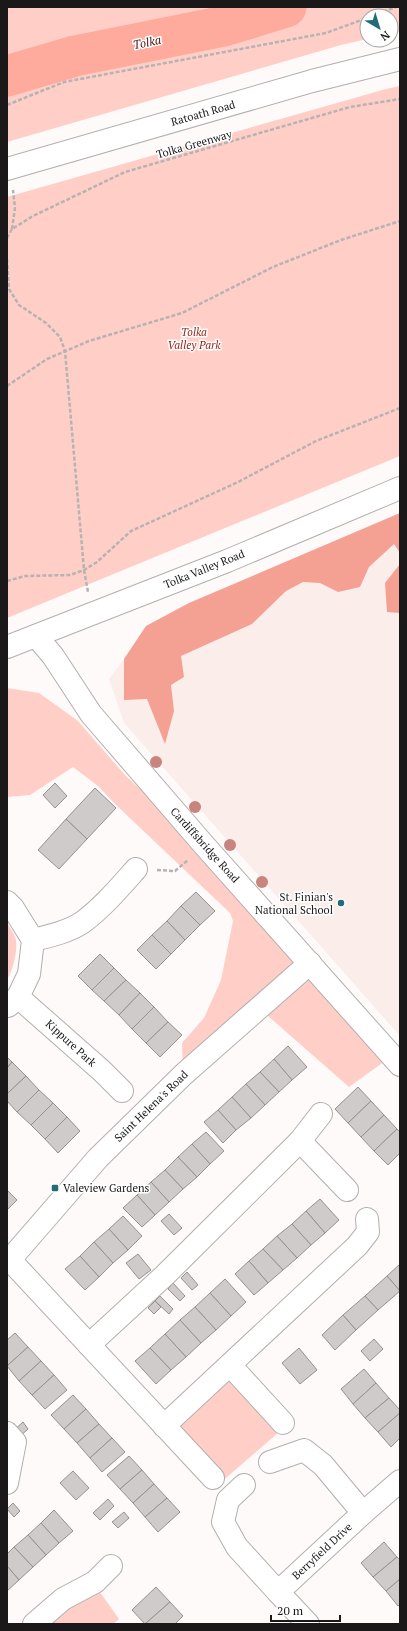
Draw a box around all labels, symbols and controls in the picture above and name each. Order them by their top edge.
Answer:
north arrow [359,8,399,48]
text: N [377,28,393,44]
water label: Tolka [132,32,162,52]
street label: Ratoath Road [169,97,237,129]
street label: Tolka Greenway [155,126,234,161]
park label: Tolka Valley Park [167,325,221,352]
street label: Tolka Valley Road [162,546,246,592]
street label: Cardiffsbridge Road [167,804,243,886]
place label: St. Finian's National School [255,890,333,917]
marker: St. Finian's National School [336,898,346,908]
street label: Kippure Park [43,1017,100,1070]
street label: Saint Helena's Road [111,1067,191,1145]
place label: Valeview Gardens [63,1181,149,1195]
marker: Valeview Gardens [50,1183,60,1193]
street label: Berryfield Drive [289,1519,355,1582]
scale bar [271,1597,340,1623]
text: 20 m [277,1603,304,1618]

